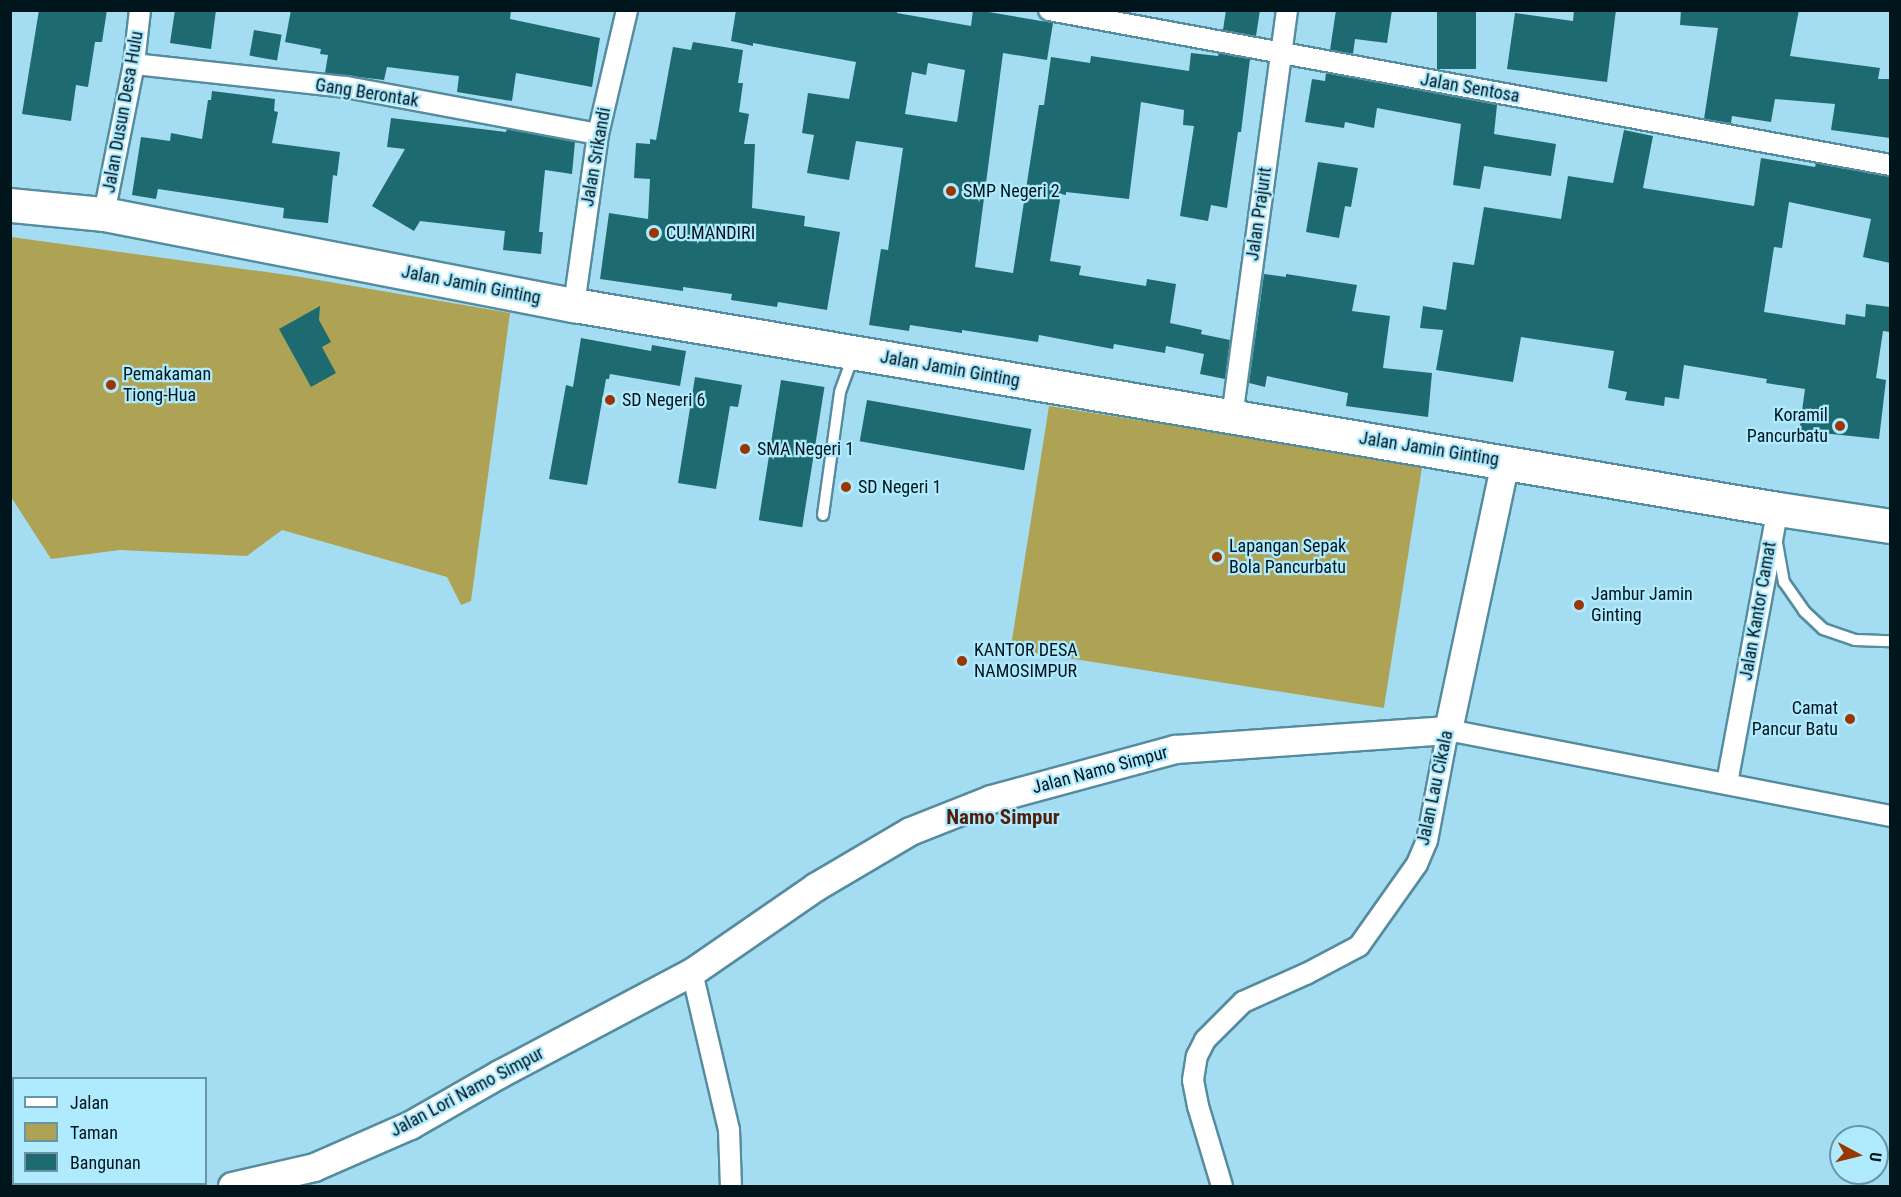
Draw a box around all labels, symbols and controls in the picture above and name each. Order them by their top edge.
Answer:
street label: Jalan Dusun Desa Hulu [98,29,148,195]
street label: Jalan Sentosa [1419,69,1521,107]
street label: Gang Berontak [314,74,420,112]
street label: Jalan Srikandi [577,106,615,208]
street label: Jalan Prajurit [1242,166,1276,262]
place label: SMP Negeri 2 [963,180,1060,202]
marker: SMP Negeri 2 [944,184,958,198]
place label: CU.MANDIRI [666,222,755,244]
marker: CU.MANDIRI [647,226,661,240]
street label: Jalan Jamin Ginting [400,261,542,309]
street label: Jalan Jamin Ginting [879,346,1021,392]
place label: Pemakaman Tiong-Hua [123,364,211,406]
marker: Pemakaman Tiong-Hua [104,378,118,392]
place label: SD Negeri 6 [622,389,705,411]
marker: SD Negeri 6 [603,393,617,407]
place label: Koramil Pancurbatu [1747,405,1828,448]
marker: Koramil Pancurbatu [1833,419,1847,433]
street label: Jalan Jamin Ginting [1358,427,1500,471]
place label: SMA Negeri 1 [757,438,854,460]
marker: SMA Negeri 1 [738,442,752,456]
place label: SD Negeri 1 [858,476,941,498]
marker: SD Negeri 1 [839,480,853,494]
place label: Lapangan Sepak Bola Pancurbatu [1229,536,1346,578]
street label: Jalan Kantor Camat [1735,540,1781,682]
marker: Lapangan Sepak Bola Pancurbatu [1210,550,1224,564]
place label: Jambur Jamin Ginting [1591,584,1693,626]
marker: Jambur Jamin Ginting [1572,598,1586,612]
place label: KANTOR DESA NAMOSIMPUR [974,640,1078,682]
marker: KANTOR DESA NAMOSIMPUR [955,654,969,668]
place label: Camat Pancur Batu [1752,698,1838,740]
marker: Camat Pancur Batu [1843,712,1857,726]
street label: Jalan Lau Cikala [1412,729,1458,847]
street label: Jalan Namo Simpur [1030,742,1170,798]
district label: Namo Simpur [946,804,1060,830]
street label: Jalan Lori Namo Simpur [387,1042,547,1142]
legend [12,1077,207,1185]
text: Jalan [70,1092,109,1113]
text: Taman [70,1122,118,1143]
north arrow [1829,1125,1889,1185]
text: U [1865,1151,1885,1163]
text: Bangunan [70,1152,141,1173]

